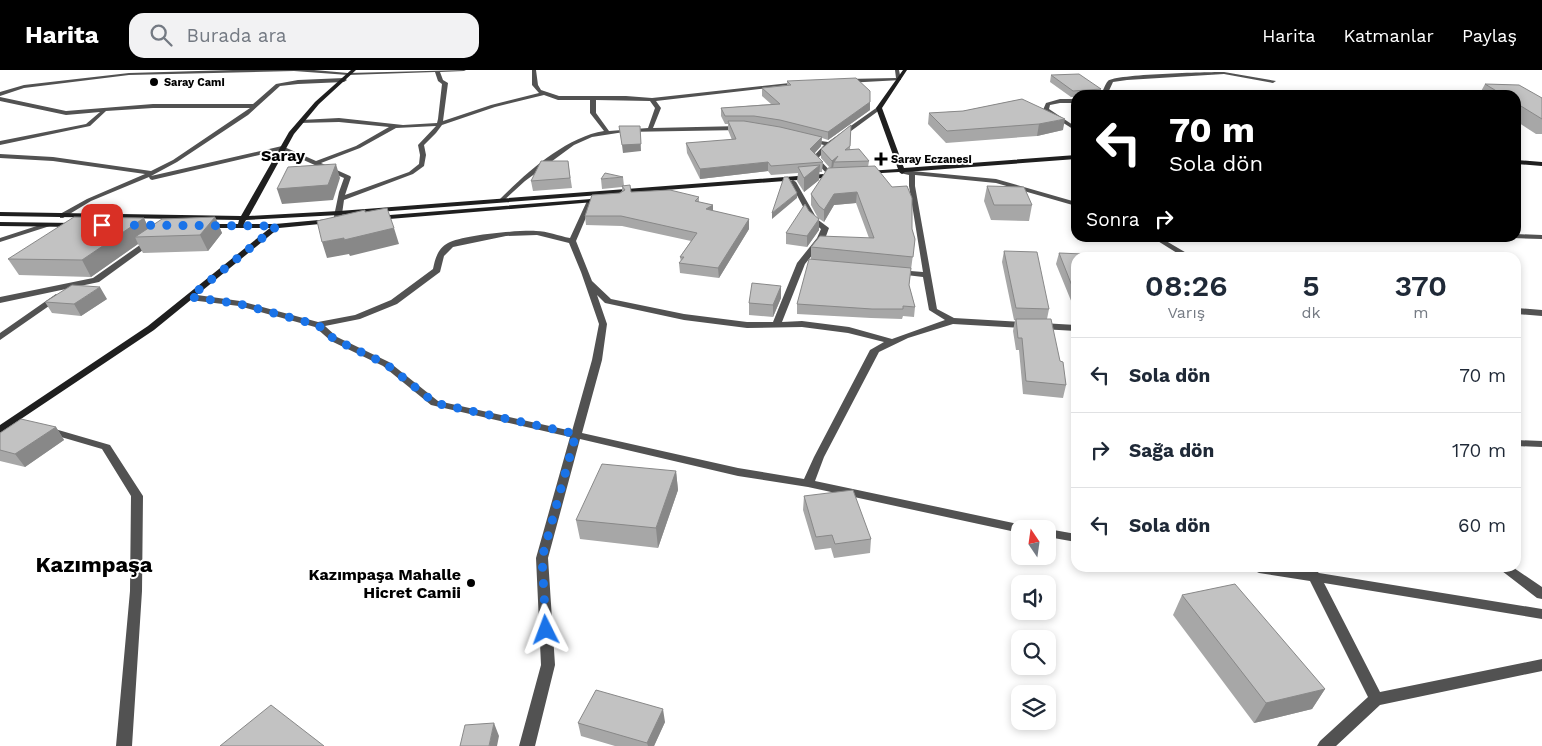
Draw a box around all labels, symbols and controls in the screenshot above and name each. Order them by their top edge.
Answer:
search box [129,13,479,58]
text: Harita [25,21,99,49]
icon: search [147,21,175,49]
text: Burada ara [187,24,287,47]
text: Harita [1262,25,1315,46]
text: Katmanlar [1343,25,1434,46]
text: Paylaş [1462,25,1517,46]
marker: Saray Cami [148,76,160,88]
place label: Saray Cami [164,76,225,89]
text: 70 m [1169,109,1255,151]
icon: left [1086,110,1151,175]
district label: Saray [261,146,306,165]
text: Sola dön [1169,151,1263,176]
marker: Saray Eczanesi [875,153,887,165]
place label: Saray Eczanesi [891,153,972,166]
pin [81,204,123,246]
icon: right [1150,205,1178,233]
text: Sonra [1086,208,1140,231]
icon: arrive [88,211,116,239]
text: 08:26 [1145,268,1228,303]
text: 5 [1302,268,1320,303]
text: 370 [1394,268,1447,303]
text: Varış [1167,303,1205,322]
text: dk [1301,303,1321,322]
text: m [1413,303,1428,322]
icon: left [1086,361,1114,389]
text: Sola dön [1129,364,1210,387]
text: 70 m [1459,364,1506,387]
icon: right [1086,436,1114,464]
text: Sağa dön [1129,439,1214,462]
text: 170 m [1452,439,1506,462]
icon: left [1086,511,1114,539]
text: Sola dön [1129,514,1210,537]
text: 60 m [1458,514,1506,537]
north arrow [1011,520,1056,565]
map controls [1011,520,1056,730]
district label: Kazımpaşa [35,552,153,577]
place label: Kazımpaşa Mahalle Hicret Camii [309,565,461,602]
button: sound [1011,575,1056,620]
marker: Kazımpaşa Mahalle Hicret Camii [465,577,477,589]
position arrow [519,603,571,655]
button: search [1011,630,1056,675]
button: layers [1011,685,1056,730]

